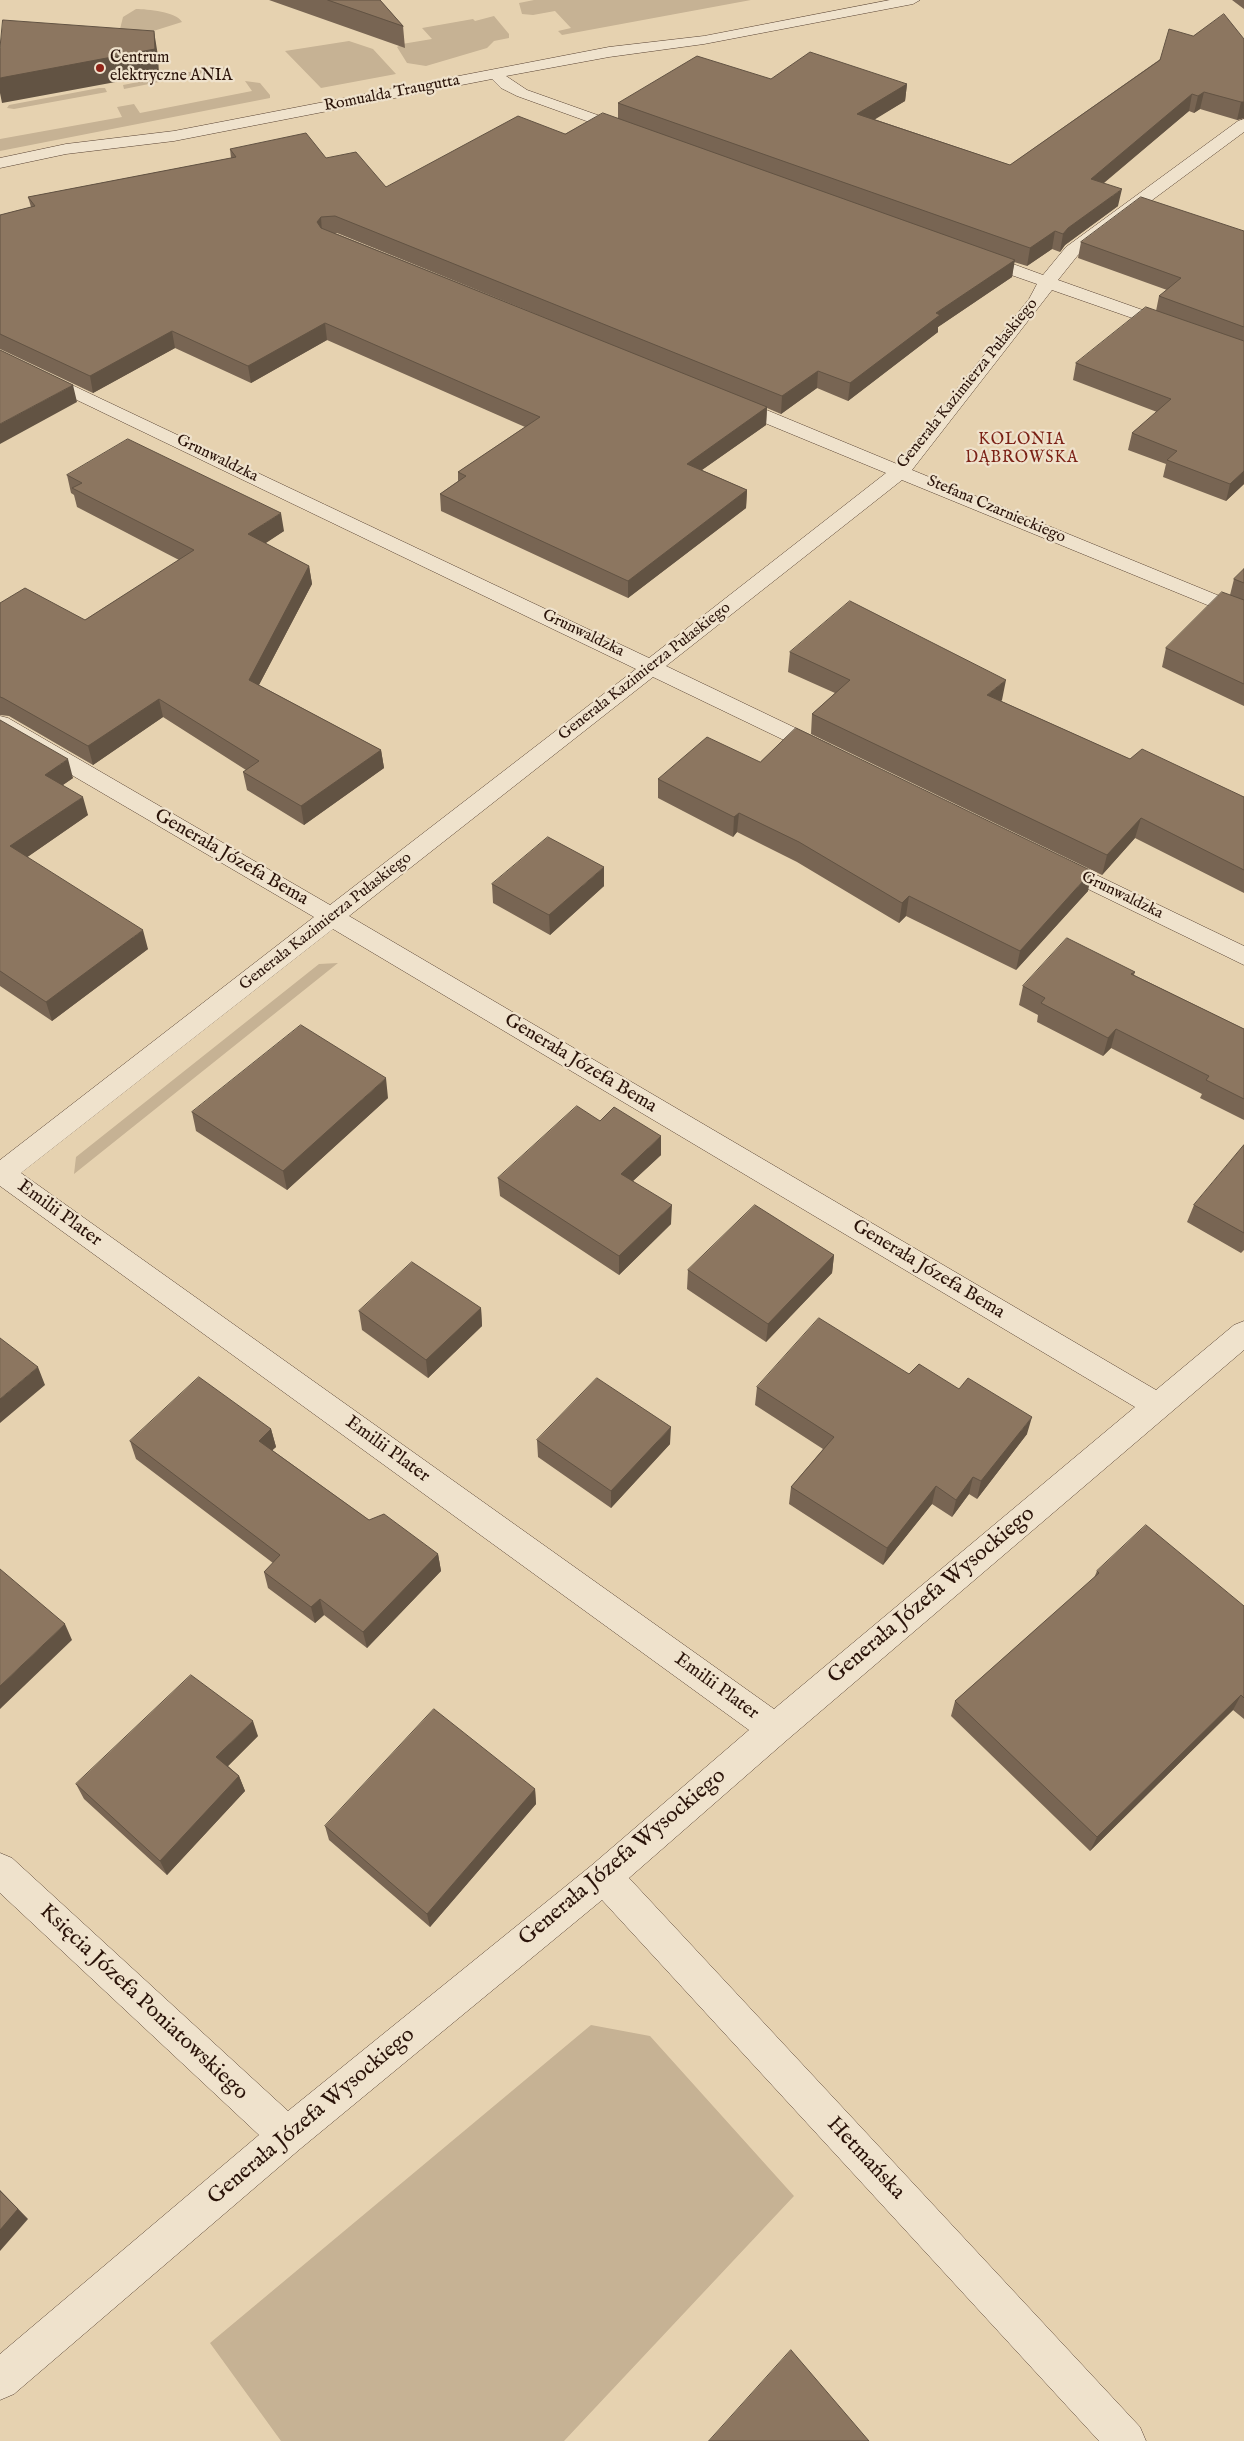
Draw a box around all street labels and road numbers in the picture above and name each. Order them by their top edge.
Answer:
street label: Romualda Traugutta [323,71,461,117]
street label: Generała Kazimierza Pułaskiego [893,295,1043,473]
street label: Grunwaldzka [173,431,261,487]
street label: Stefana Czarnieckiego [924,472,1068,548]
street label: Generała Kazimierza Pułaskiego [555,599,735,745]
street label: Grunwaldzka [539,606,627,662]
street label: Generała Józefa Bema [150,805,312,911]
street label: Generała Kazimierza Pułaskiego [236,849,416,995]
street label: Grunwaldzka [1078,868,1166,924]
street label: Generała Józefa Bema [500,1009,660,1119]
street label: Emilii Plater [12,1176,106,1252]
street label: Generała Józefa Bema [848,1215,1008,1325]
street label: Emilii Plater [340,1412,434,1488]
street label: Generała Józefa Wysockiego [823,1502,1041,1690]
street label: Emilii Plater [669,1649,763,1725]
street label: Generała Józefa Wysockiego [514,1764,732,1952]
street label: Księcia Józefa Poniatowskiego [33,1899,253,2107]
street label: Generała Józefa Wysockiego [203,2023,421,2211]
street label: Hetmańska [820,2112,910,2206]

